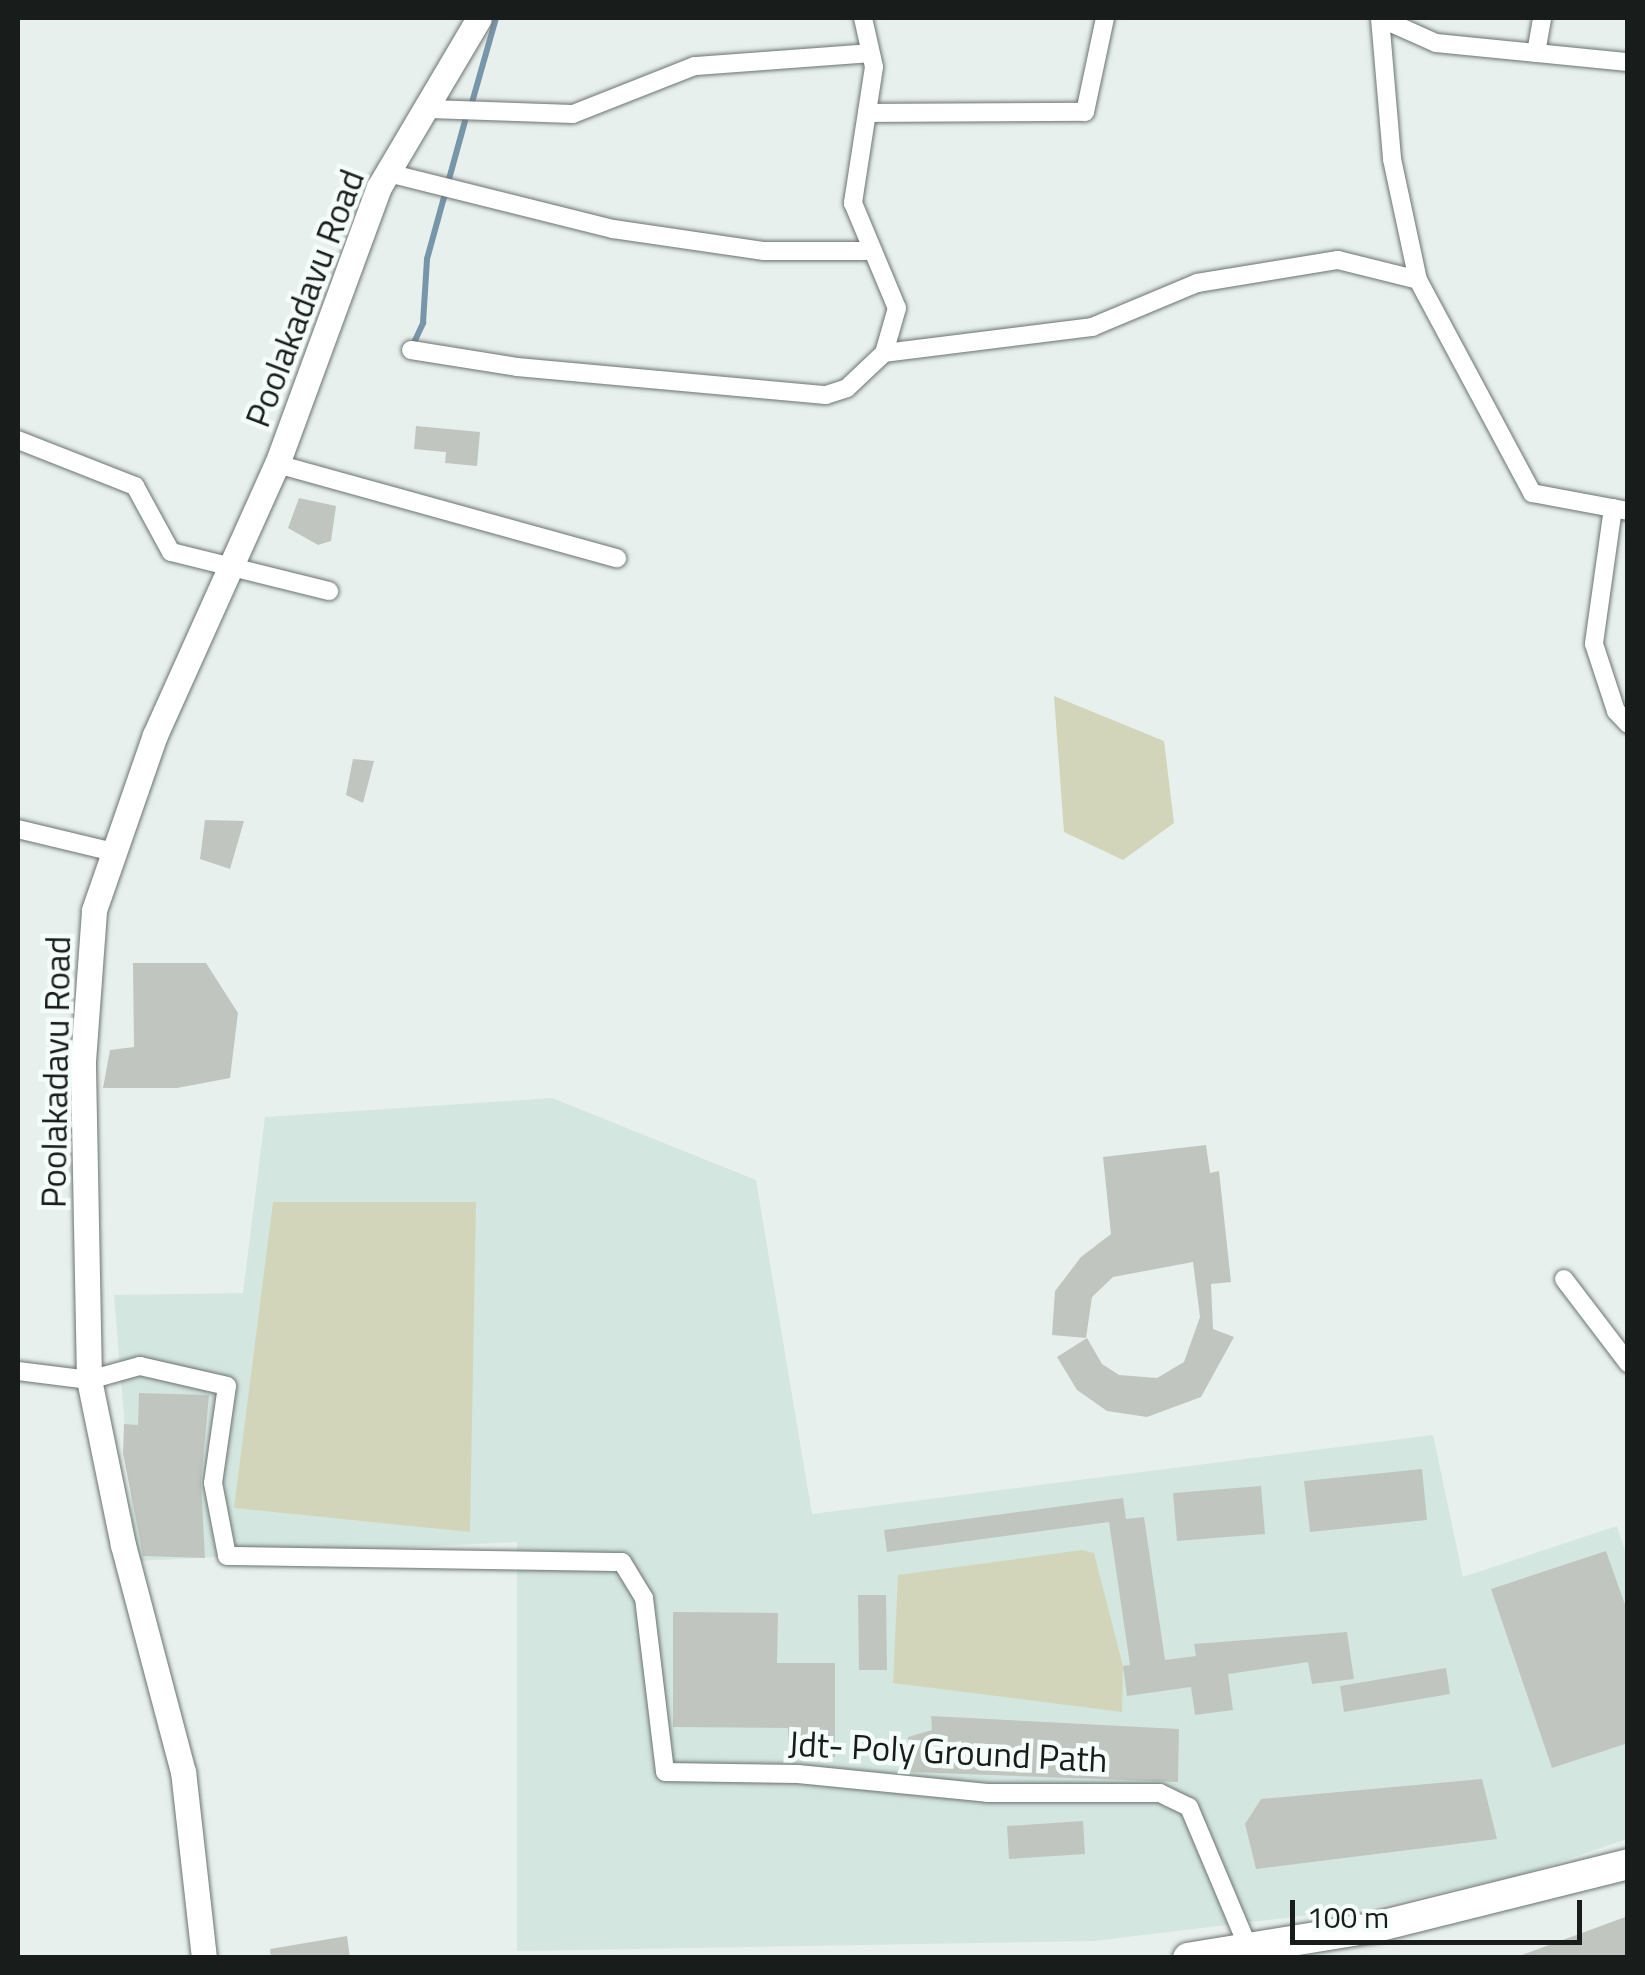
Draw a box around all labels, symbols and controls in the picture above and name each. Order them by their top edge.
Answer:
street label: Poolakadavu Road [236,163,372,433]
street label: Poolakadavu Road [32,936,78,1208]
street label: Jdt- Poly Ground Path [787,1722,1109,1780]
scale bar [1295,1880,1588,1942]
text: 100 m [1307,1894,1389,1940]

